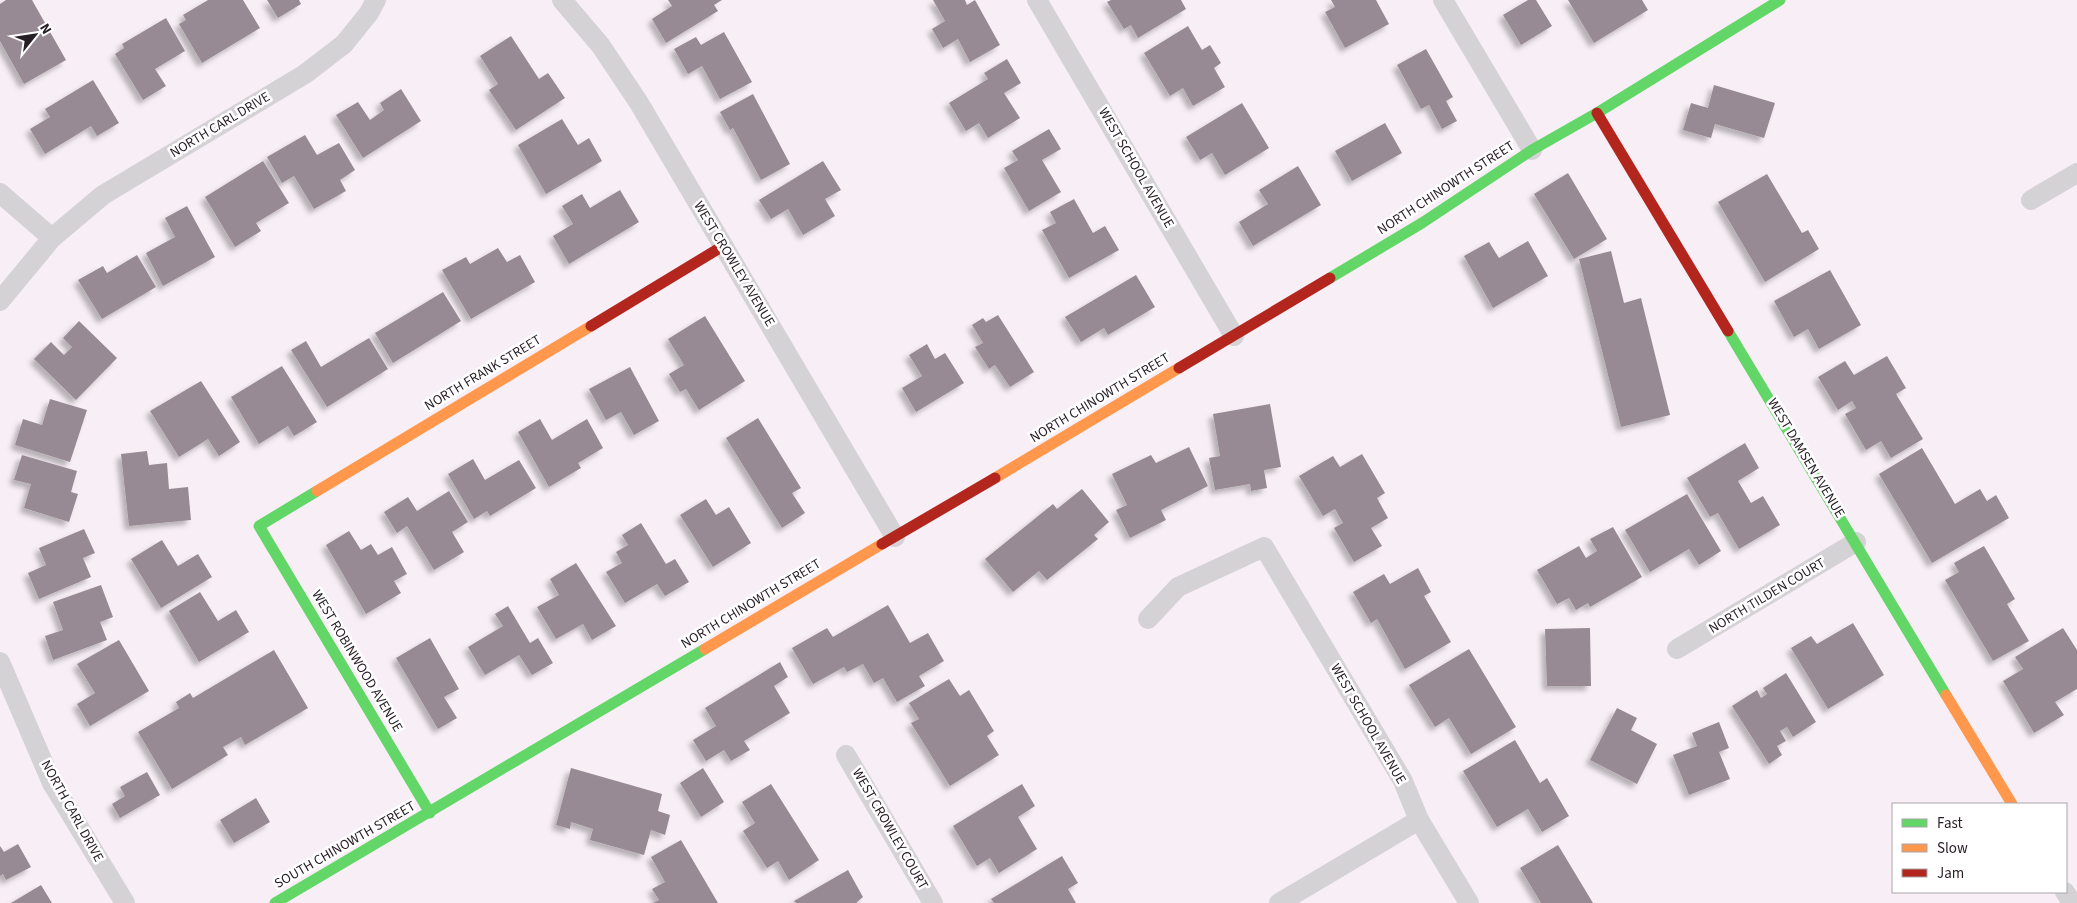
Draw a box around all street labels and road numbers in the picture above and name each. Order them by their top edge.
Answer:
street label: NORTH CARL DRIVE [166,87,274,163]
street label: WEST SCHOOL AVENUE [1093,104,1179,232]
street label: NORTH CHINOWTH STREET [1373,136,1519,240]
street label: WEST CROWLEY AVENUE [689,197,779,331]
street label: NORTH FRANK STREET [421,330,546,416]
street label: NORTH CHINOWTH STREET [1026,348,1174,448]
street label: WEST DAMSEN AVENUE [1762,394,1850,522]
street label: NORTH TILDEN COURT [1705,553,1829,639]
street label: NORTH CHINOWTH STREET [677,554,825,654]
street label: WEST ROBINWOOD AVENUE [307,586,407,736]
street label: WEST SCHOOL AVENUE [1325,660,1411,788]
street label: NORTH CARL DRIVE [36,756,108,866]
street label: WEST CROWLEY COURT [847,765,933,894]
street label: SOUTH CHINOWTH STREET [271,796,420,894]

